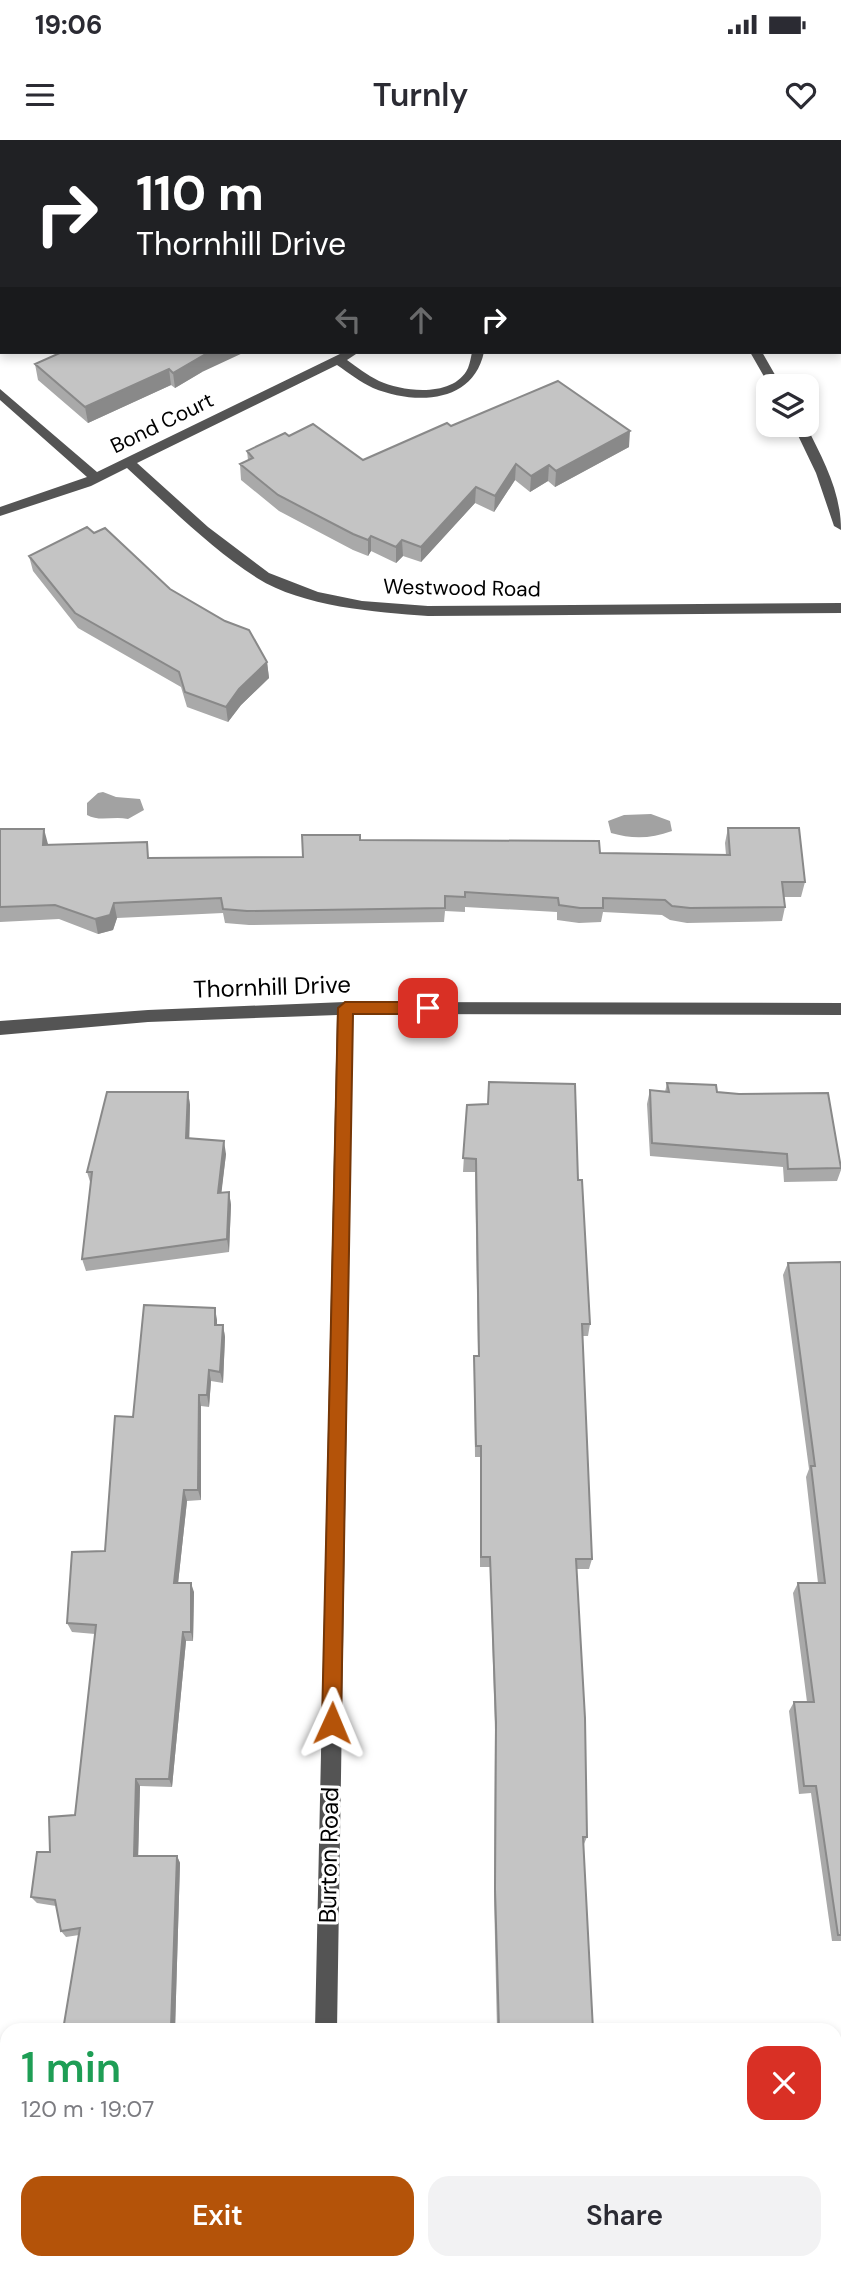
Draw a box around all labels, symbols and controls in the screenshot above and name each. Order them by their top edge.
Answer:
text: 19:06 [35,8,102,42]
text: Turnly [373,74,468,116]
icon: menu [21,76,59,114]
icon: heart [782,76,820,114]
text: 110 m [136,161,264,225]
icon: right [21,168,112,259]
text: Thornhill Drive [136,223,346,265]
icon: left [329,301,367,339]
icon: ahead [402,301,440,339]
icon: right [475,301,513,339]
map controls [756,374,819,437]
button: layers [756,374,819,437]
street label: Bond Court [106,386,218,460]
street label: Westwood Road [383,573,541,603]
street label: Thornhill Drive [193,968,351,1005]
pin [398,978,458,1038]
icon: arrive [409,989,447,1027]
position arrow [295,1686,369,1760]
street label: Burton Road [312,1787,345,1923]
text: 1 min [21,2040,121,2095]
button: close [747,2046,821,2120]
text: 120 m · 19:07 [21,2094,154,2124]
button: Exit [21,2176,414,2256]
button: Share [428,2176,821,2256]

